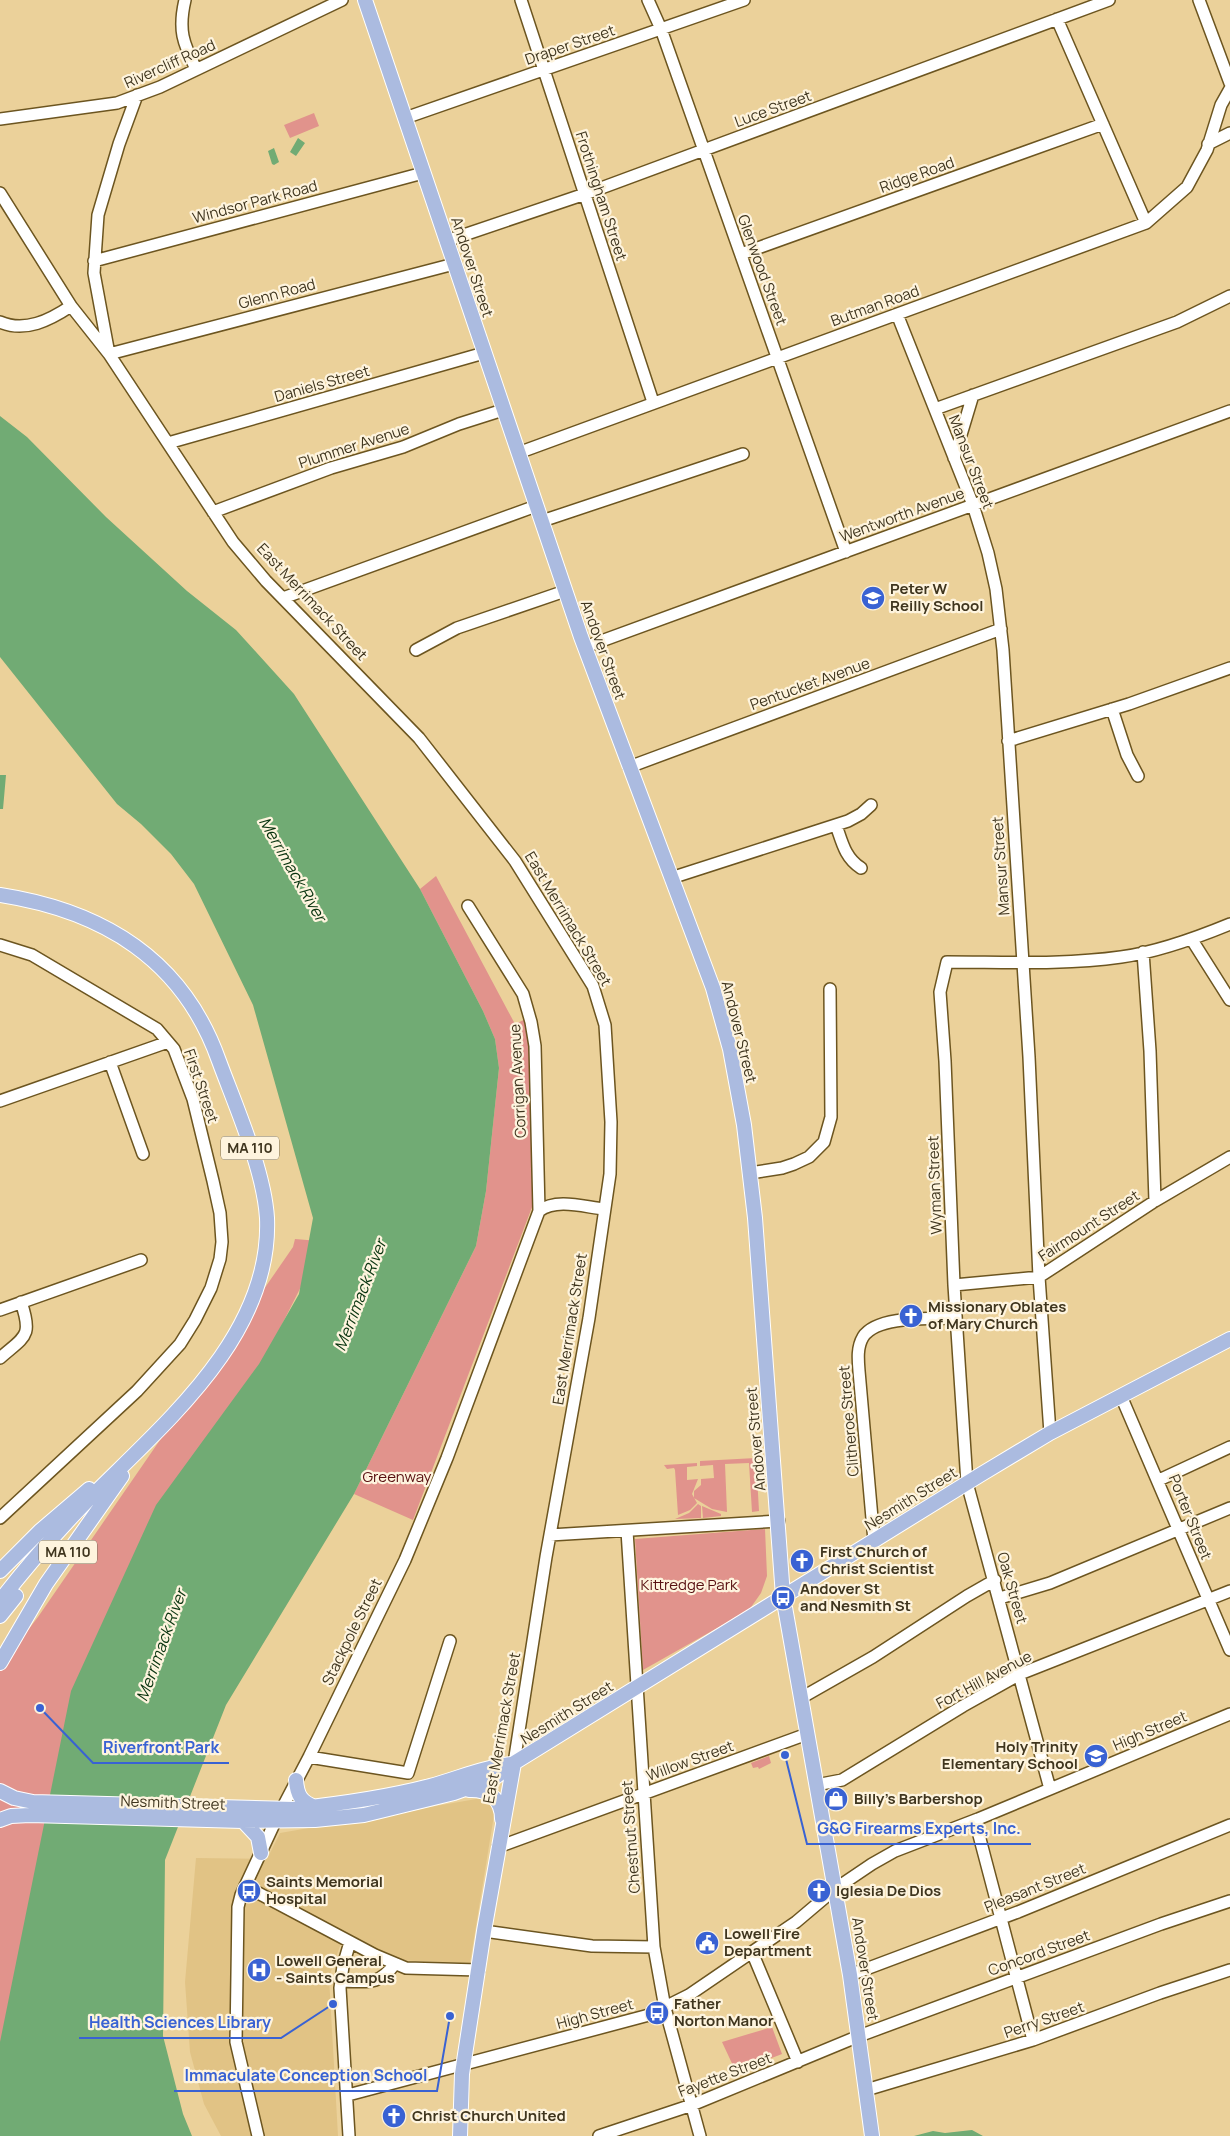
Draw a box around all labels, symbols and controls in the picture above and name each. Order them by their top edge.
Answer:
street label: Draper Street [522,19,618,70]
street label: Rivercliff Road [121,34,219,93]
street label: Luce Street [731,85,814,132]
street label: Frothingham Street [571,128,632,263]
street label: Ridge Road [877,151,957,198]
street label: Windsor Park Road [190,175,320,228]
street label: Glenwood Street [733,212,792,328]
street label: Andover Street [446,214,499,320]
street label: Glenn Road [236,273,318,314]
street label: Butman Road [828,280,922,331]
street label: Daniels Street [272,360,372,407]
street label: Mansur Street [944,412,999,512]
street label: Plummer Avenue [296,418,412,473]
street label: Wentworth Avenue [837,482,967,547]
street label: East Merrimack Street [252,538,372,665]
place label: Peter W Reilly School [890,578,984,616]
school or university icon: Peter W Reilly School [860,585,886,611]
street label: Andover Street [576,597,631,702]
street label: Pentucket Avenue [747,652,873,715]
water label: Merrimack River [254,813,333,927]
street label: Mansur Street [987,816,1014,916]
street label: East Merrimack Street [520,848,617,990]
street label: Andover Street [717,979,762,1085]
street label: Corrigan Avenue [504,1023,531,1139]
street label: First Street [179,1046,224,1126]
street label: Wyman Street [922,1135,947,1235]
road number: MA 110 [221,1136,279,1160]
street label: Fairmount Street [1034,1185,1143,1266]
water label: Merrimack River [329,1234,392,1354]
street label: East Merrimack Street [547,1252,592,1406]
place label: Missionary Oblates of Mary Church [928,1296,1066,1334]
church icon: Missionary Oblates of Mary Church [898,1303,924,1329]
street label: Clitheroe Street [833,1365,864,1477]
street label: Andover Street [740,1386,771,1492]
street label: Nesmith Street [861,1462,961,1535]
park label: Greenway [363,1466,432,1487]
street label: Porter Street [1164,1471,1217,1563]
road number: MA 110 [39,1540,97,1564]
place label: First Church of Christ Scientist [820,1541,934,1579]
church icon: First Church of Christ Scientist [789,1548,815,1574]
street label: Oak Street [992,1550,1033,1626]
park label: Kittredge Park [641,1574,738,1595]
street label: Stackpole Street [317,1575,387,1689]
place label: Andover St and Nesmith St [800,1578,911,1616]
water label: Merrimack River [131,1584,192,1704]
bus stop icon: Andover St and Nesmith St [770,1585,796,1611]
street label: Fort Hill Avenue [932,1645,1036,1714]
street label: East Merrimack Street [478,1651,525,1805]
street label: Nesmith Street [517,1676,617,1749]
street label: High Street [1110,1706,1190,1756]
callout: Riverfront Park [93,1732,229,1763]
street label: Willow Street [643,1735,736,1786]
text: Riverfront Park [103,1736,219,1758]
place label: Holy Trinity Elementary School [942,1736,1079,1774]
school or university icon: Holy Trinity Elementary School [1083,1743,1109,1769]
street label: Chestnut Street [616,1780,645,1894]
shop icon: Billy's Barbershop [823,1786,849,1812]
place label: Billy's Barbershop [854,1788,983,1809]
street label: Nesmith Street [120,1790,226,1815]
callout: G&G Firearms Experts, Inc. [807,1813,1031,1844]
text: G&G Firearms Experts, Inc. [817,1817,1021,1839]
street label: Pleasant Street [981,1858,1089,1917]
place label: Saints Memorial Hospital [266,1871,383,1909]
bus stop icon: Saints Memorial Hospital [236,1878,262,1904]
church icon: Iglesia De Dios [806,1878,832,1904]
place label: Iglesia De Dios [836,1880,941,1901]
street label: Andover Street [847,1916,884,2022]
place label: Lowell Fire Department [724,1923,812,1961]
street label: Concord Street [985,1924,1093,1981]
public building icon: Lowell Fire Department [694,1930,720,1956]
place label: Lowell General - Saints Campus [276,1950,395,1988]
hospital icon: Lowell General - Saints Campus [246,1957,272,1983]
street label: High Street [554,1993,636,2034]
place label: Father Norton Manor [674,1993,774,2031]
street label: Perry Street [1001,1996,1087,2043]
bus stop icon: Father Norton Manor [644,2000,670,2026]
callout: Health Sciences Library [79,2007,281,2038]
text: Health Sciences Library [89,2011,271,2033]
street label: Fayette Street [675,2047,775,2102]
callout: Immaculate Conception School [174,2060,437,2091]
text: Immaculate Conception School [184,2064,428,2086]
church icon: Christ Church United [381,2103,407,2129]
place label: Christ Church United [412,2105,566,2126]

